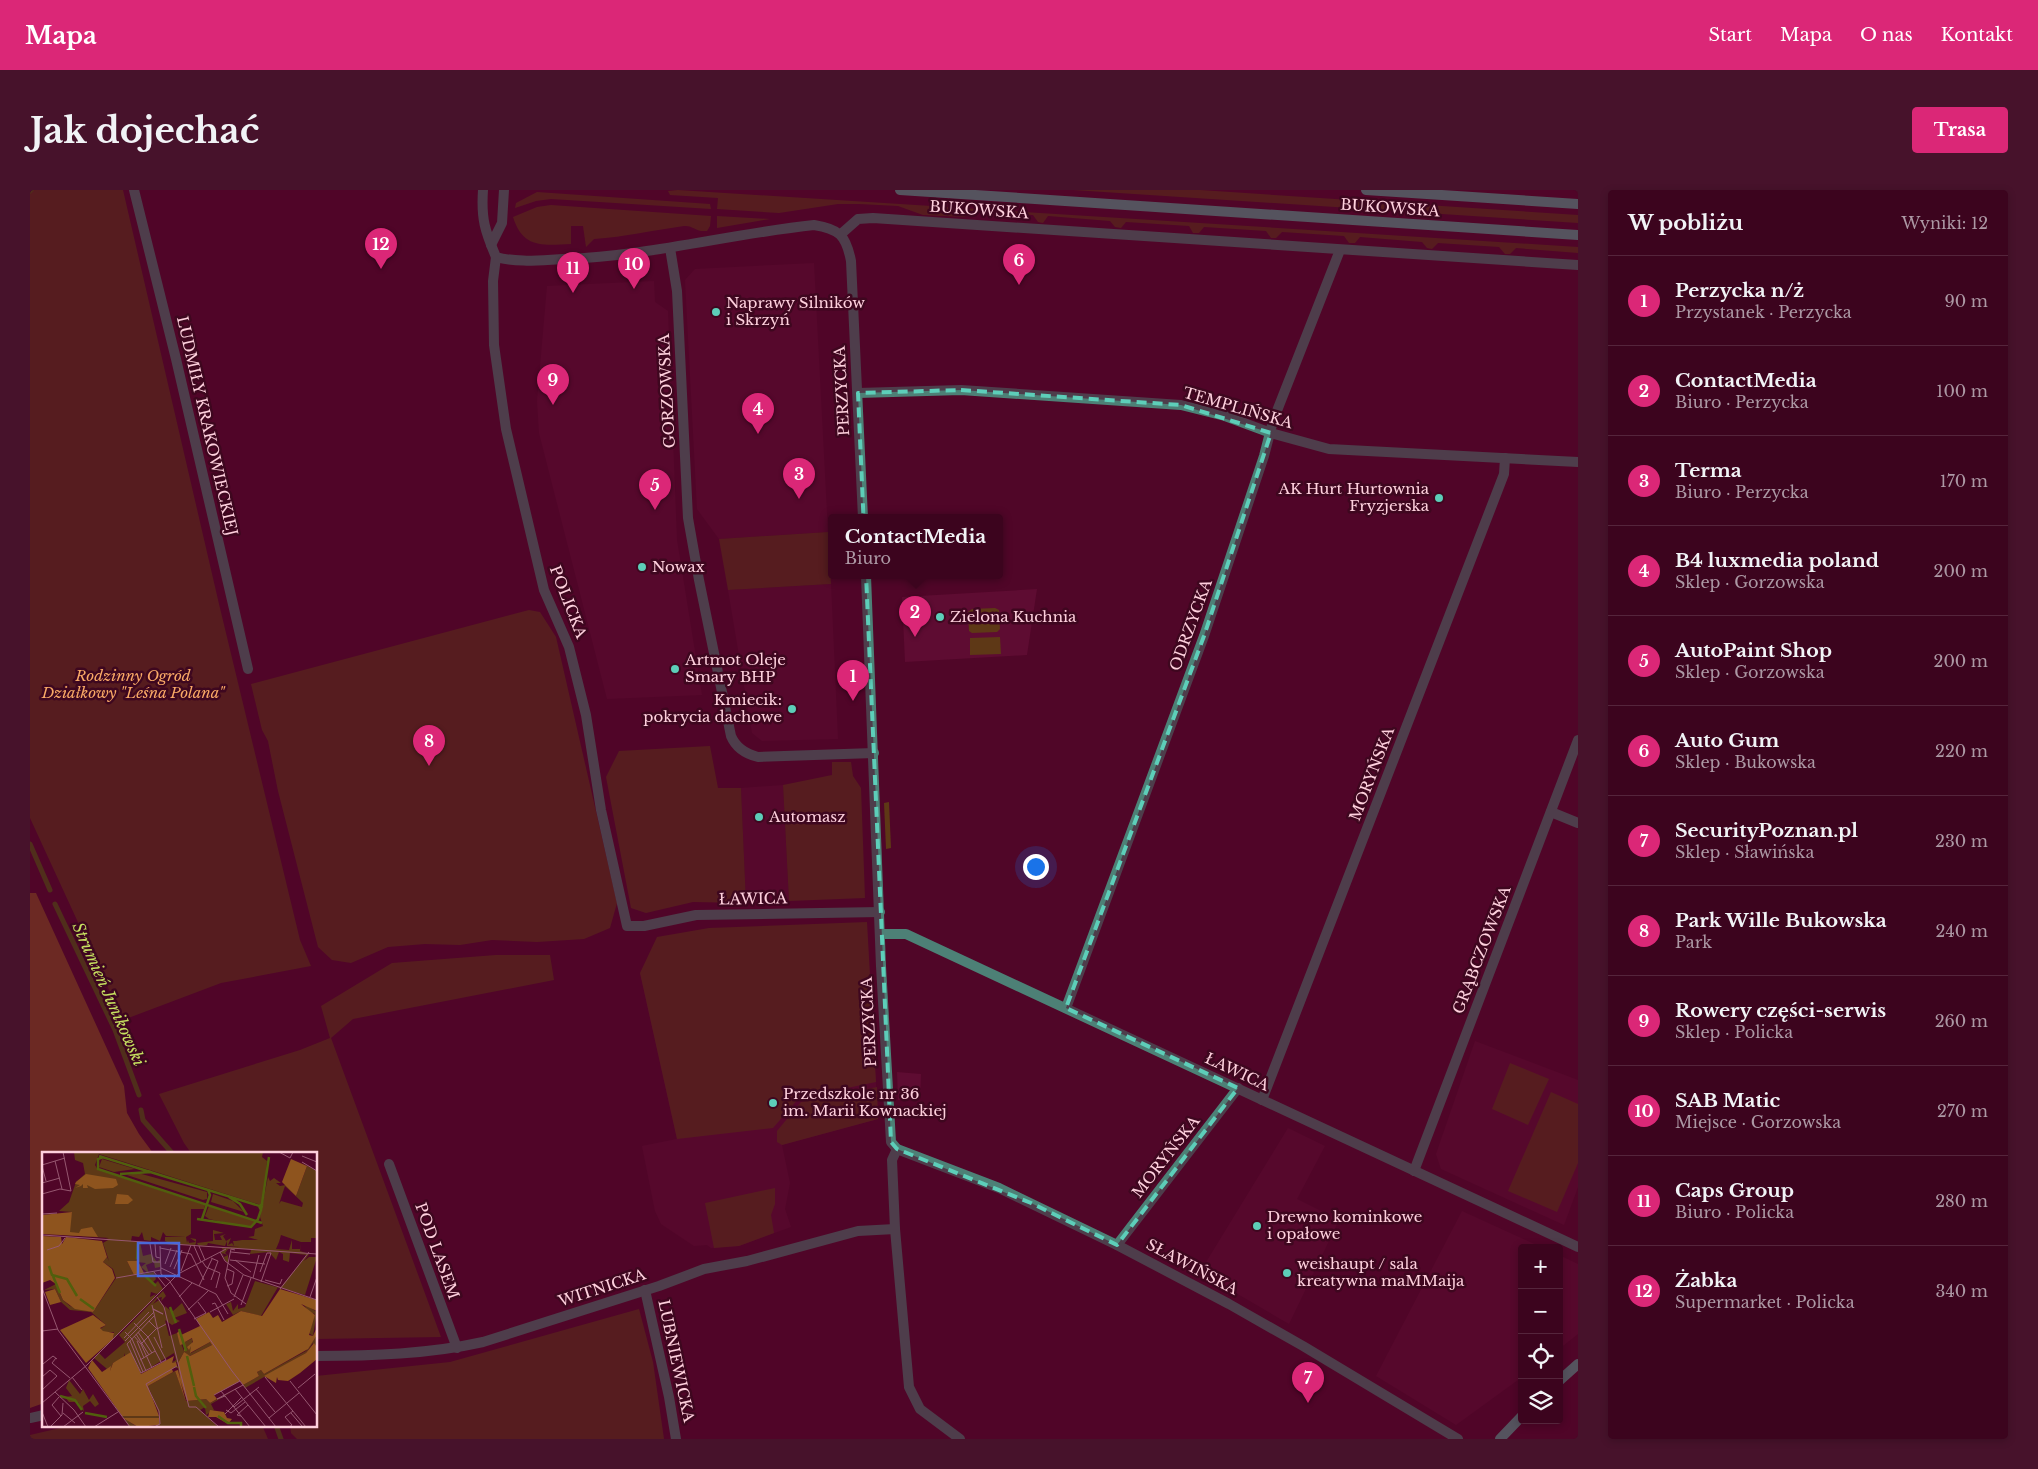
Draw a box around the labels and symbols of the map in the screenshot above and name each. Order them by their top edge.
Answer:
street label: BUKOWSKA [1340,195,1441,220]
street label: BUKOWSKA [929,197,1030,222]
pin: 12 [365,228,397,269]
pin: 6 [1003,244,1035,285]
pin: 10 [618,248,650,289]
pin: 11 [557,252,589,293]
place label: Naprawy Silników i Skrzyń [726,293,865,329]
marker: Naprawy Silników i Skrzyń [710,306,722,318]
street label: LUDMIŁY KRAKOWIECKIEJ [173,314,242,538]
street label: GORZOWSKA [654,333,679,449]
street label: PERZYCKA [830,345,853,437]
pin: 9 [537,364,569,405]
street label: TEMPLIŃSKA [1181,383,1296,432]
pin: 4 [742,393,774,434]
pin: 3 [783,458,815,499]
pin: 5 [639,469,671,510]
place label: AK Hurt Hurtownia Fryzjerska [1278,479,1430,515]
marker: AK Hurt Hurtownia Fryzjerska [1433,492,1445,504]
place label: Nowax [652,557,705,576]
marker: Nowax [636,561,648,573]
street label: POLICKA [546,563,591,641]
street label: ODRZYCKA [1165,576,1216,673]
pin: 2 [899,596,931,637]
place label: Zielona Kuchnia [950,607,1077,626]
marker: Zielona Kuchnia [934,611,946,623]
place label: Artmot Oleje Smary BHP [684,650,786,686]
pin: 1 [837,660,869,701]
marker: Artmot Oleje Smary BHP [669,663,681,675]
park label: Rodzinny Ogród Działkowy "Leśna Polana" [41,666,226,702]
place label: Kmiecik: pokrycia dachowe [643,690,782,726]
marker: Kmiecik: pokrycia dachowe [786,703,798,715]
street label: MORYŃSKA [1345,724,1398,823]
pin: 8 [413,725,445,766]
place label: Automasz [768,807,846,826]
marker: Automasz [753,811,765,823]
your location [1023,854,1049,880]
street label: GRĄBCZOWSKA [1448,883,1515,1017]
street label: ŁAWICA [718,888,788,909]
water label: Strumień Junikowski [68,919,150,1069]
street label: PERZYCKA [857,976,880,1068]
street label: ŁAWICA [1202,1048,1273,1095]
place label: Przedszkole nr 36 im. Marii Kownackiej [783,1084,947,1120]
marker: Przedszkole nr 36 im. Marii Kownackiej [767,1097,779,1109]
street label: MORYŃSKA [1128,1112,1204,1201]
inset map [42,1152,318,1426]
street label: POD LASEM [411,1200,464,1302]
place label: Drewno kominkowe i opałowe [1267,1207,1422,1243]
marker: Drewno kominkowe i opałowe [1251,1220,1263,1232]
street label: SŁAWIŃSKA [1143,1234,1242,1299]
place label: weishaupt / sala kreatywna maMMaija [1297,1254,1465,1290]
street label: WITNICKA [555,1264,648,1311]
marker: weishaupt / sala kreatywna maMMaija [1281,1267,1293,1279]
street label: LUBNIEWICKA [654,1298,699,1424]
pin: 7 [1292,1362,1324,1403]

